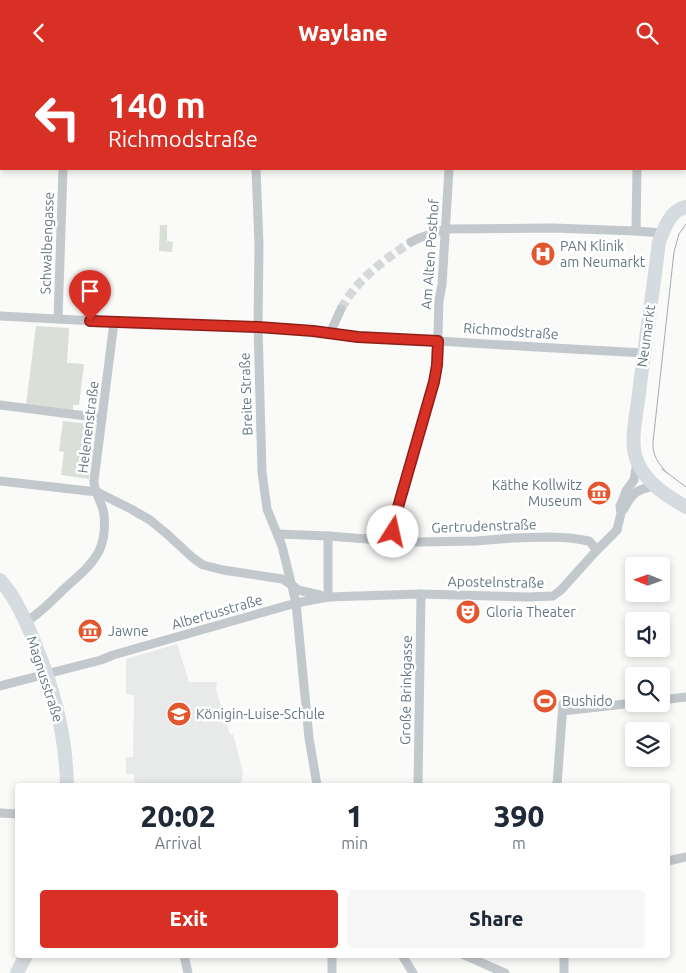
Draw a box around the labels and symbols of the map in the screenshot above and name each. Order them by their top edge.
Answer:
street label: Schwalbengasse [37,191,57,295]
street label: Am Alten Posthof [418,197,442,310]
place label: PAN Klinik am Neumarkt [560,238,646,270]
hospital icon: PAN Klinik am Neumarkt [530,241,556,267]
pin [69,270,111,321]
street label: Neumarkt [634,303,658,368]
street label: Richmodstraße [463,320,559,342]
street label: Breite Straße [237,352,255,436]
street label: Helenenstraße [74,380,102,474]
place label: Käthe Kollwitz Museum [492,477,582,509]
museum icon: Käthe Kollwitz Museum [586,480,612,506]
position arrow [366,505,418,557]
street label: Gertrudenstraße [431,516,537,536]
north arrow [625,557,670,603]
street label: Apostelnstraße [448,573,544,591]
street label: Albertusstraße [170,591,264,633]
theatre icon: Gloria Theater [455,599,481,625]
place label: Gloria Theater [486,604,576,620]
museum icon: Jawne [77,618,103,644]
place label: Jawne [108,623,149,639]
street label: Magnusstraße [24,634,66,724]
street label: Große Brinkgasse [397,635,415,745]
sports icon: Bushido [532,688,558,714]
place label: Bushido [562,693,613,709]
school or university icon: Königin-Luise-Schule [166,701,192,727]
place label: Königin-Luise-Schule [196,706,325,722]

